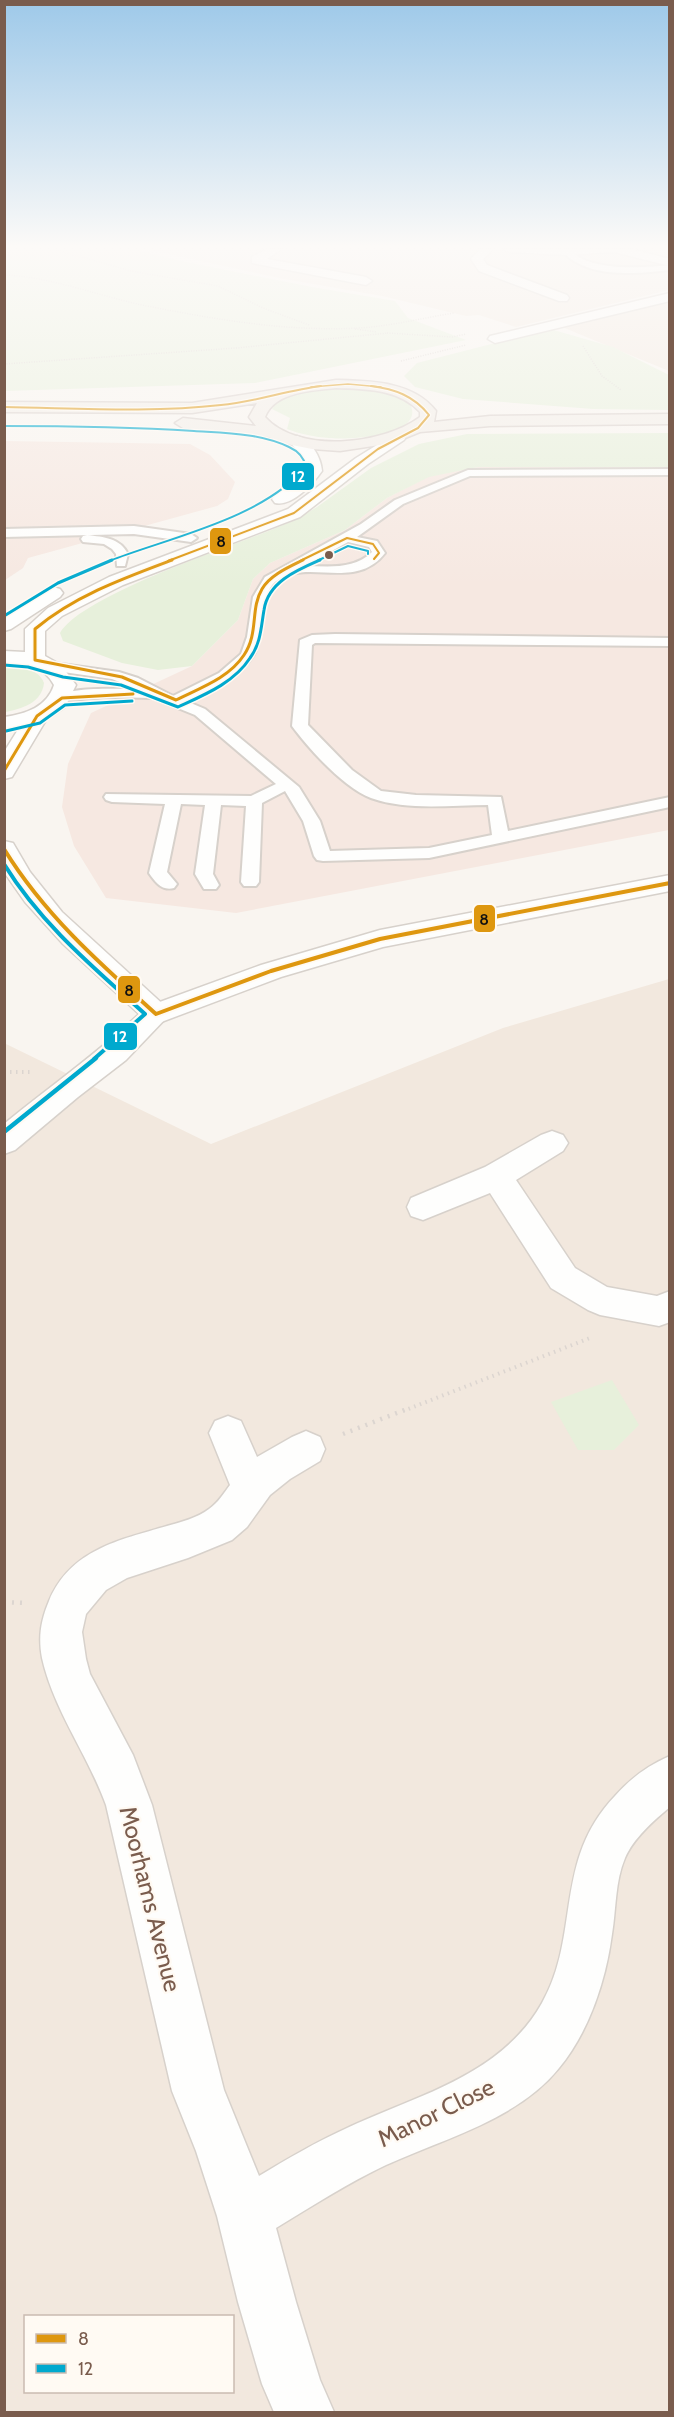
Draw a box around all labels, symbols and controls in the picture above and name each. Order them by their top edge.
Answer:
line badge: 12 [281,462,315,491]
text: 12 [291,467,305,486]
line badge: 8 [209,527,232,555]
text: 8 [216,532,226,551]
unlabelled marker [323,549,335,561]
line badge: 8 [473,904,496,933]
text: 8 [479,910,489,929]
line badge: 8 [117,975,141,1004]
text: 8 [124,981,134,1000]
line badge: 12 [103,1022,138,1051]
text: 12 [113,1027,127,1046]
street label: Moorhams Avenue [113,1803,188,1995]
street label: Manor Close [373,2072,499,2153]
legend [24,2315,234,2393]
text: 8 [78,2328,89,2350]
text: 12 [78,2358,93,2380]

